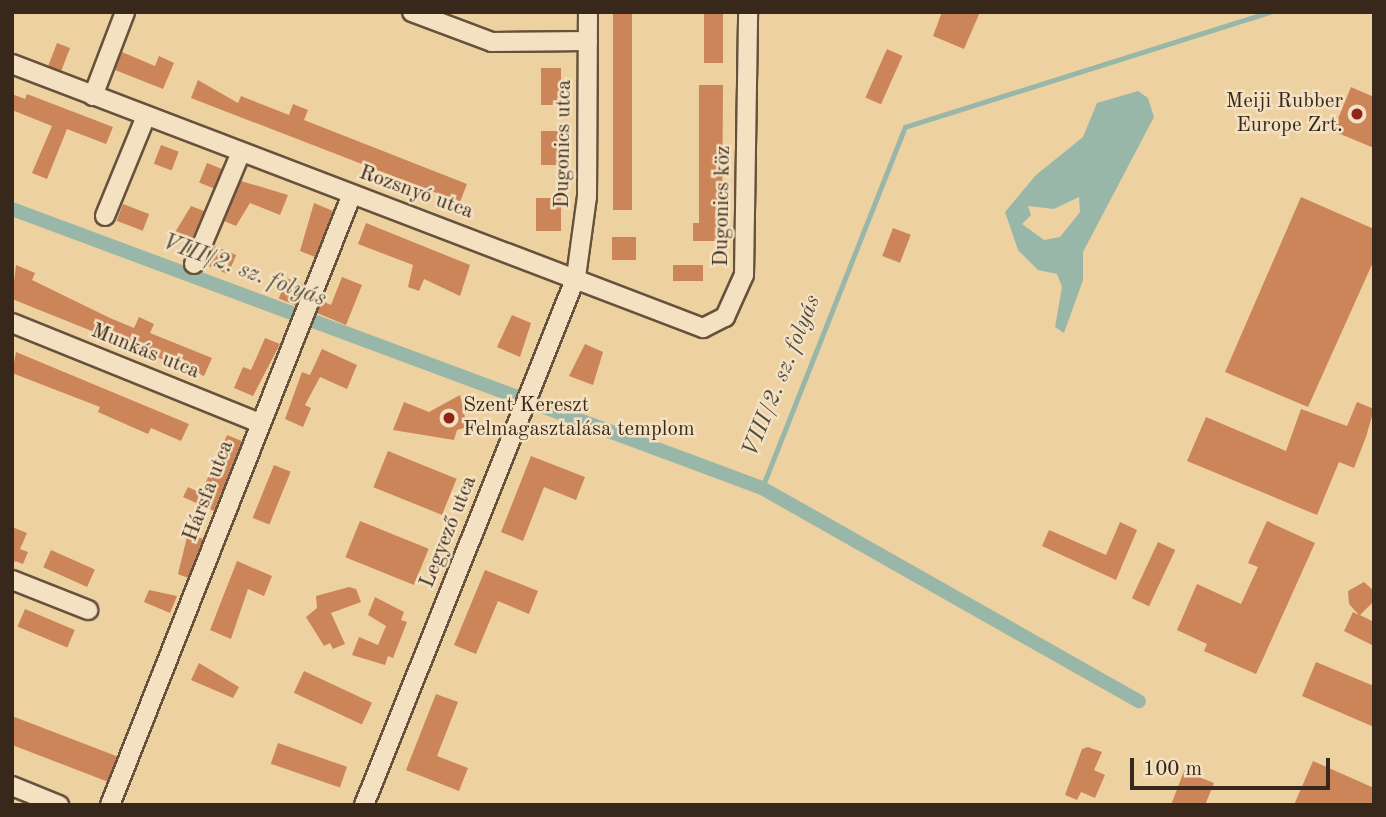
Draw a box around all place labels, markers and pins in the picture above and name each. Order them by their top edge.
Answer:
place label: Meiji Rubber Europe Zrt. [1226,89,1343,139]
marker: Meiji Rubber Europe Zrt. [1349,106,1365,122]
place label: Szent Kereszt Felmagasztalása templom [463,393,695,443]
marker: Szent Kereszt Felmagasztalása templom [441,410,457,426]

